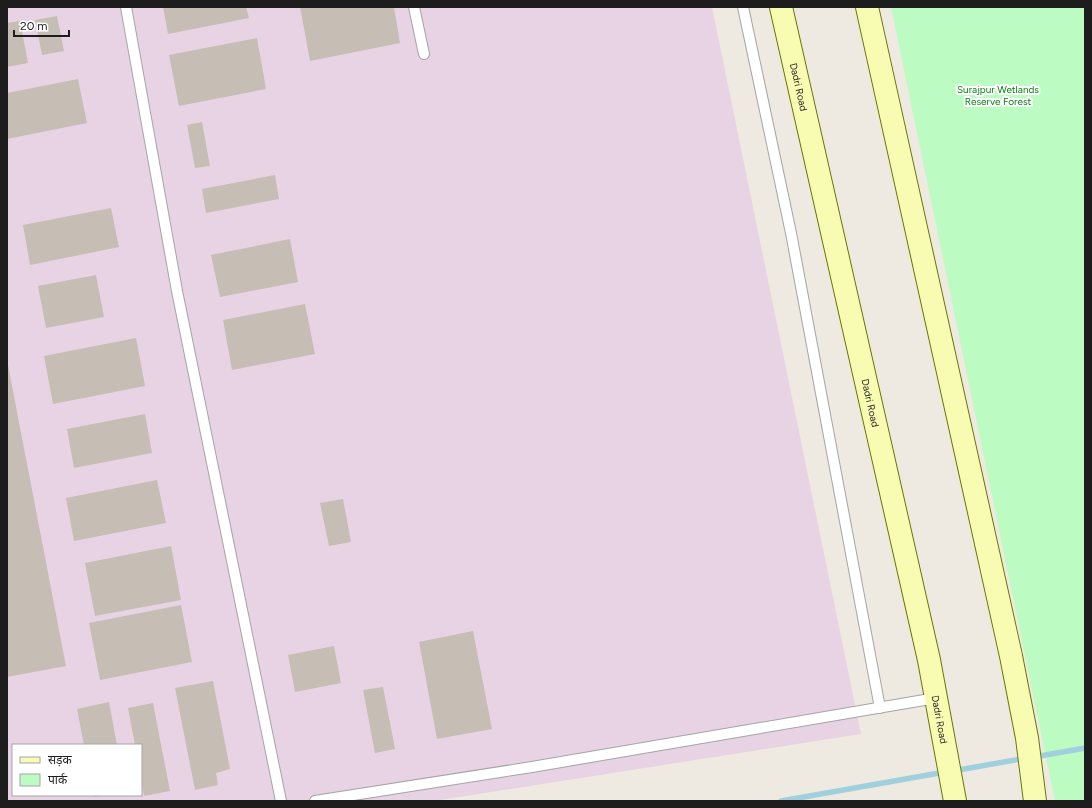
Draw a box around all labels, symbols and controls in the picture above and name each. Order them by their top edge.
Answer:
scale bar [14,12,69,38]
text: 20 m [20,19,48,33]
street label: Dadri Road [787,62,811,112]
park label: Surajpur Wetlands Reserve Forest [957,83,1039,108]
street label: Dadri Road [859,378,883,428]
street label: Dadri Road [929,694,951,745]
legend [12,744,142,796]
text: सड़क [48,753,73,767]
text: पार्क [48,773,68,787]

